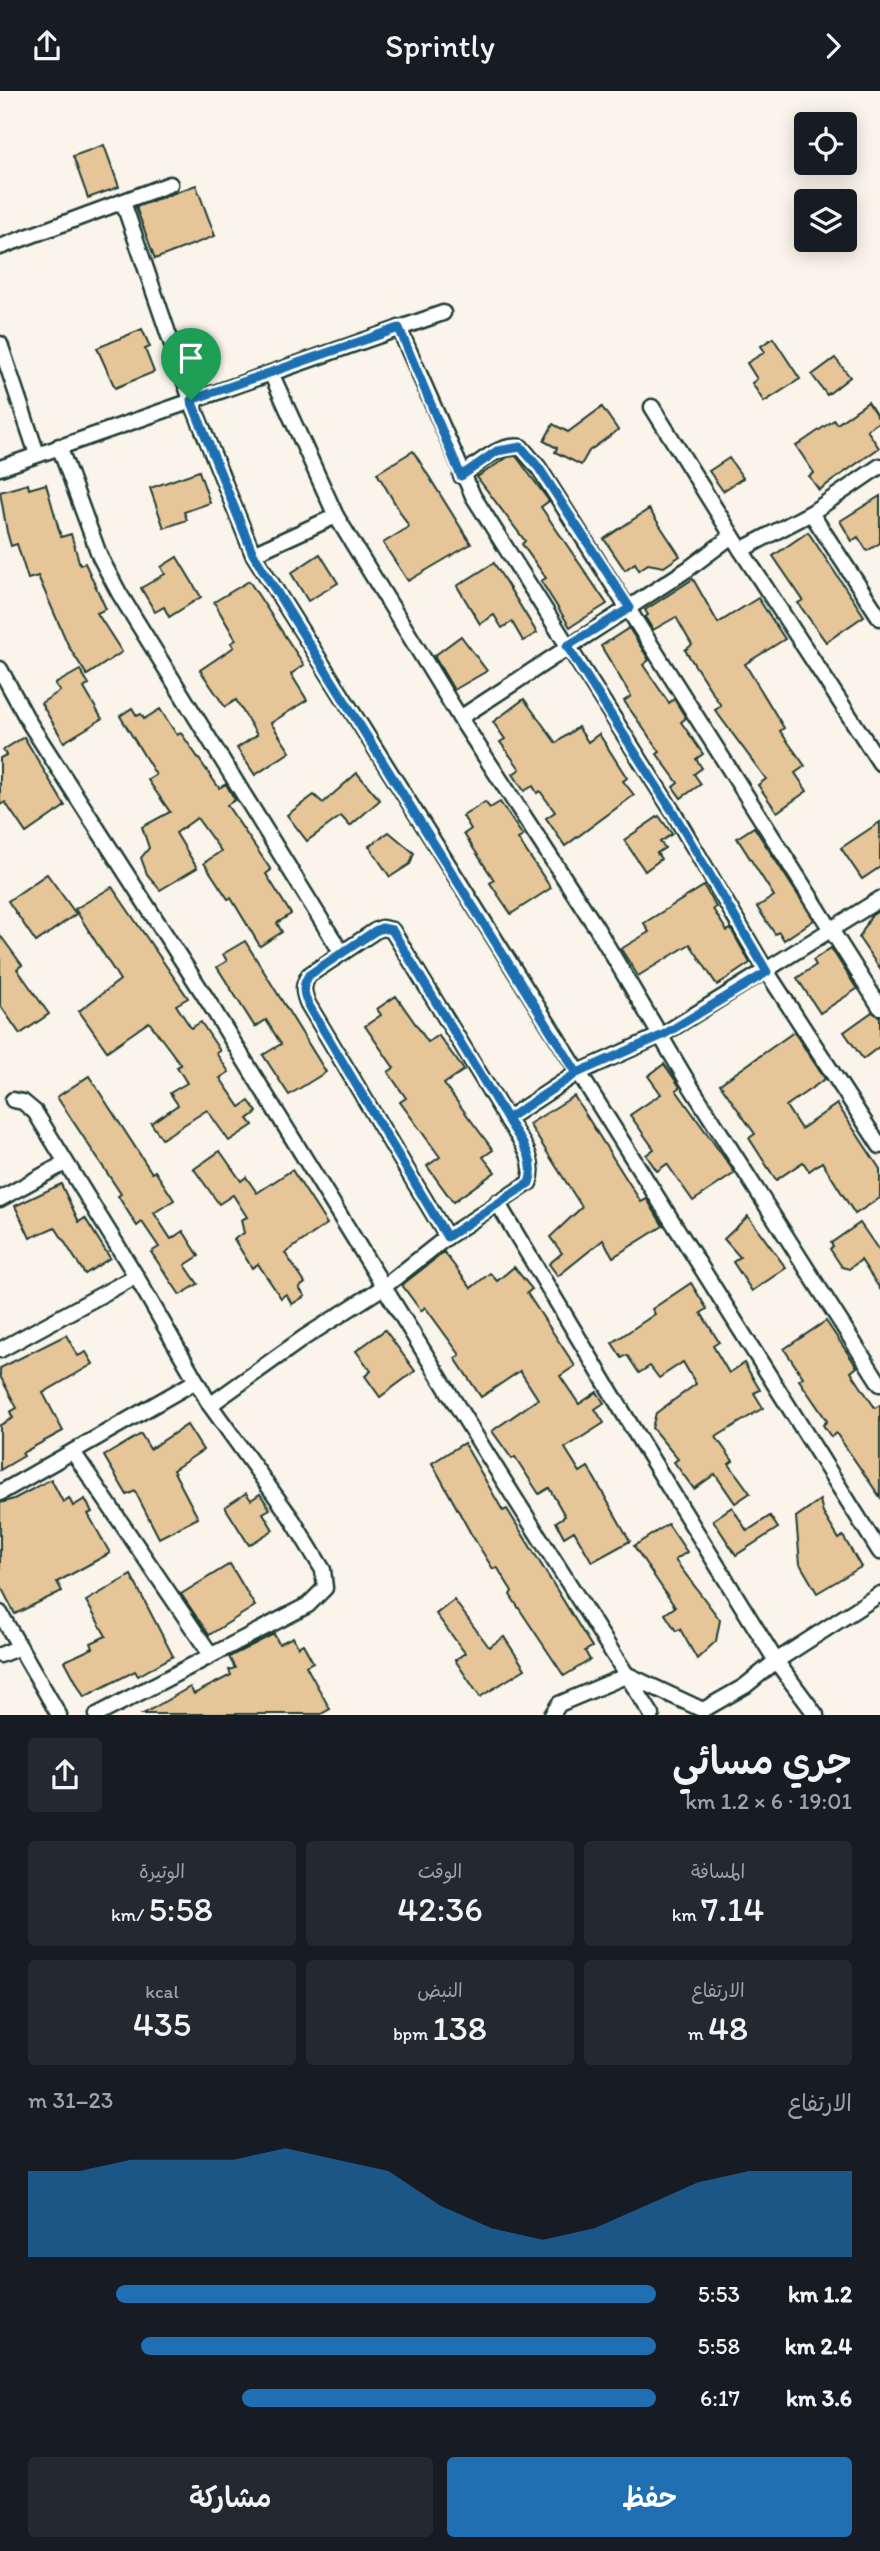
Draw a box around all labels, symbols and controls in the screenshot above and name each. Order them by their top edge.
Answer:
icon: share [28,27,66,65]
text: Sprintly [385,27,495,65]
icon: forward [814,27,852,65]
map controls [794,112,857,252]
button: locate [794,112,857,175]
button: layers [794,189,857,252]
pin [161,328,221,400]
icon: arrive [172,339,210,377]
button: share [28,1738,102,1812]
text: جري مسائي [672,1738,852,1784]
text: 19:01 · 6 × 1.2 km [685,1787,852,1815]
text: الوتيرة [139,1860,185,1883]
text: الوقت [418,1860,462,1883]
text: المسافة [691,1860,745,1883]
text: 5:58 [148,1888,213,1930]
text: 42:36 [397,1888,483,1930]
text: 7.14 [701,1888,764,1930]
text: /km [111,1903,148,1926]
text: km [672,1903,701,1926]
text: النبض [417,1979,463,2002]
text: الارتفاع [691,1979,745,2002]
text: kcal [145,1980,179,2003]
text: 435 [133,2003,191,2045]
text: 138 [433,2007,487,2049]
text: 48 [708,2007,748,2049]
text: bpm [393,2022,433,2045]
text: m [688,2022,708,2045]
text: 23–31 m [28,2086,113,2114]
text: الارتفاع [788,2089,852,2117]
text: 5:53 [698,2280,740,2308]
text: 1.2 km [788,2280,852,2308]
text: 5:58 [698,2332,740,2360]
text: 2.4 km [785,2332,852,2360]
text: 6:17 [700,2384,740,2412]
text: 3.6 km [786,2384,852,2412]
button: مشاركة [28,2457,433,2537]
button: حفظ [447,2457,852,2537]

